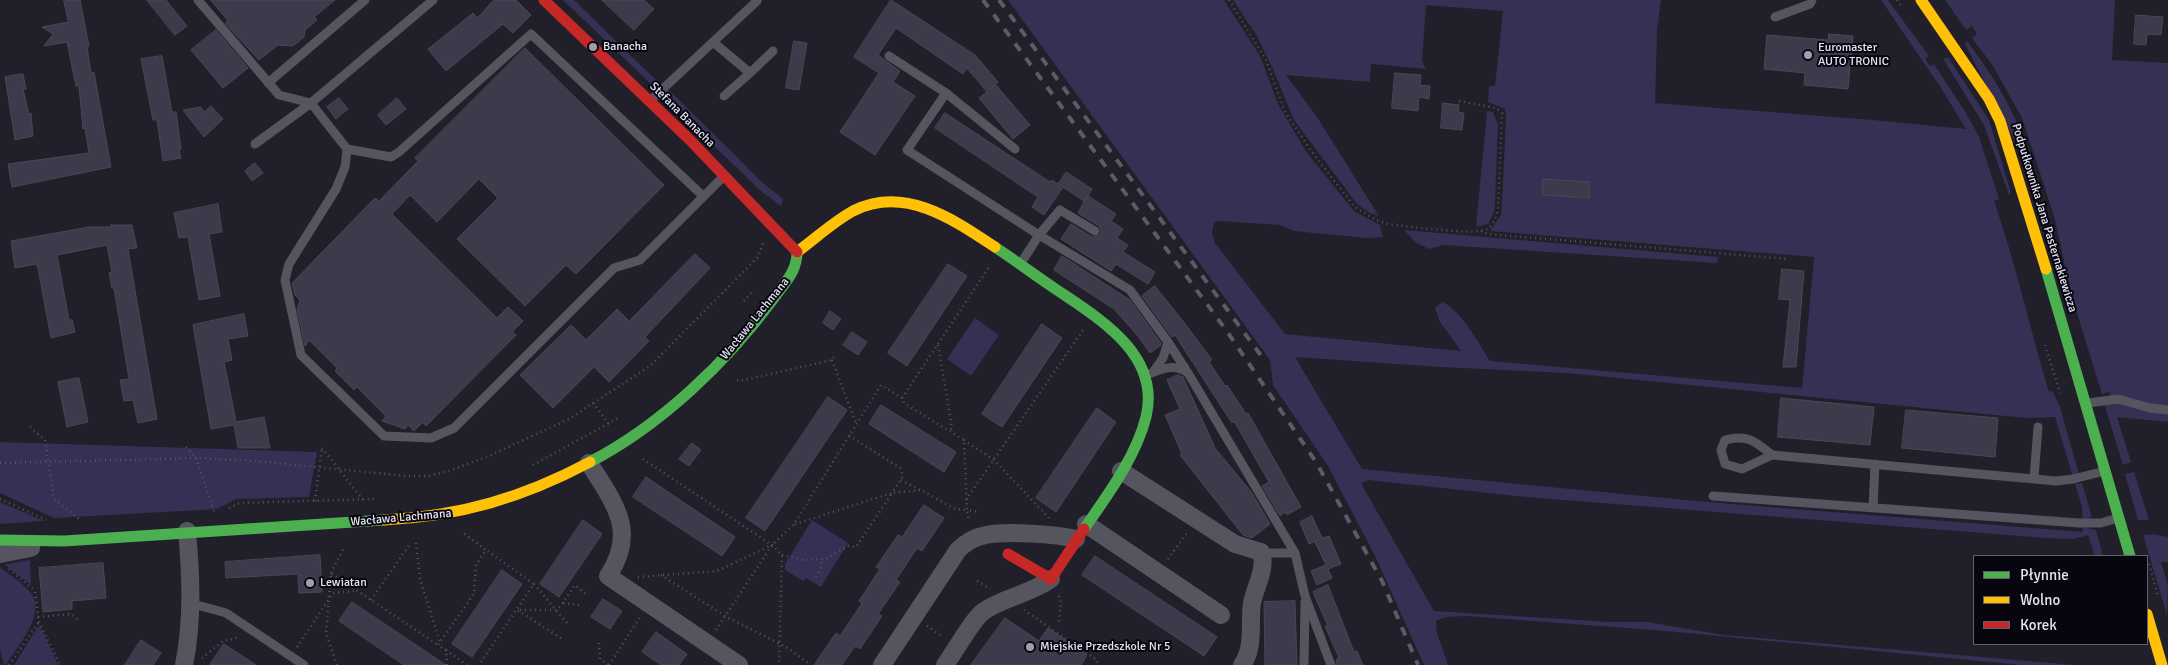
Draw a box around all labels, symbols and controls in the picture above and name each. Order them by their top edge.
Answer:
place label: Banacha [603,40,647,54]
marker: Banacha [587,41,599,53]
place label: Euromaster AUTO TRONIC [1818,41,1889,69]
marker: Euromaster AUTO TRONIC [1802,49,1814,61]
street label: Stefana Banacha [646,79,718,151]
street label: Podpułkownika Jana Pasternakiewicza [2008,122,2080,314]
street label: Wacława Lachmana [718,275,792,363]
street label: Wacława Lachmana [350,506,452,530]
legend [1973,555,2148,645]
text: Płynnie [2020,566,2069,584]
place label: Lewiatan [320,576,367,590]
marker: Lewiatan [304,577,316,589]
text: Wolno [2020,591,2060,609]
text: Korek [2020,616,2057,634]
place label: Miejskie Przedszkole Nr 5 [1040,640,1170,654]
marker: Miejskie Przedszkole Nr 5 [1024,641,1036,653]

